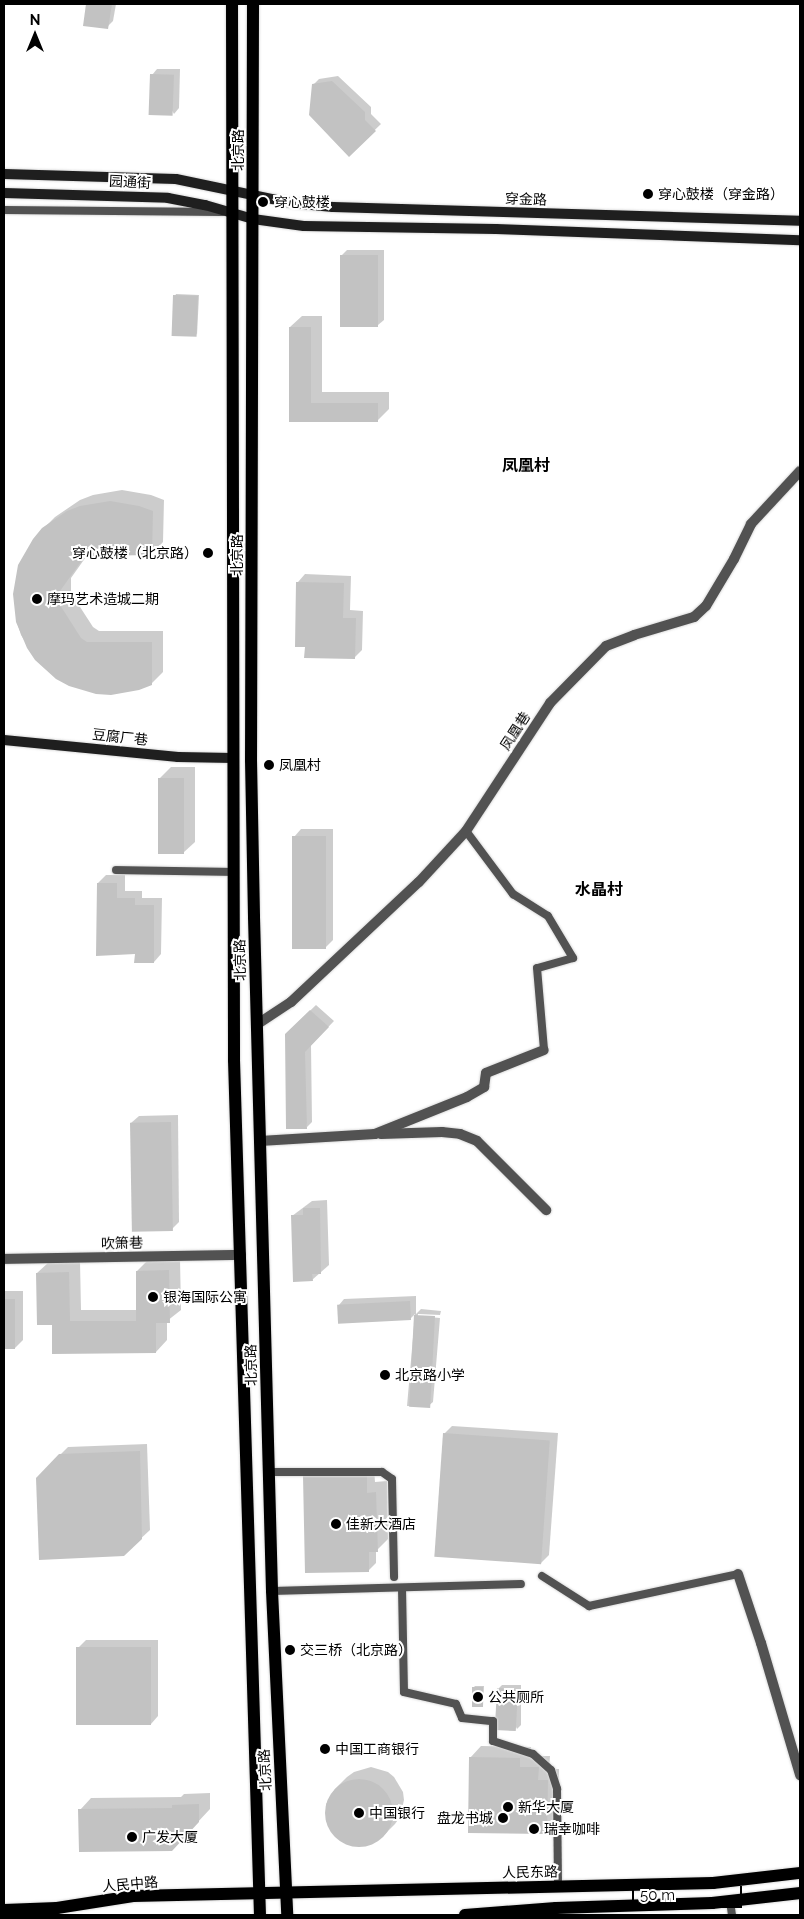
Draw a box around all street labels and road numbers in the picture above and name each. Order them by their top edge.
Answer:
street label: 北京路 [230,129,246,171]
street label: 园通街 [109,173,151,191]
street label: 穿金路 [505,190,547,208]
street label: 北京路 [229,534,245,576]
street label: 凤凰巷 [497,709,533,753]
street label: 豆腐厂巷 [91,726,149,748]
street label: 北京路 [231,939,249,981]
street label: 吹箫巷 [101,1234,143,1252]
street label: 北京路 [242,1344,260,1386]
street label: 北京路 [256,1749,274,1791]
street label: 人民东路 [502,1863,558,1881]
street label: 人民中路 [101,1873,159,1895]

